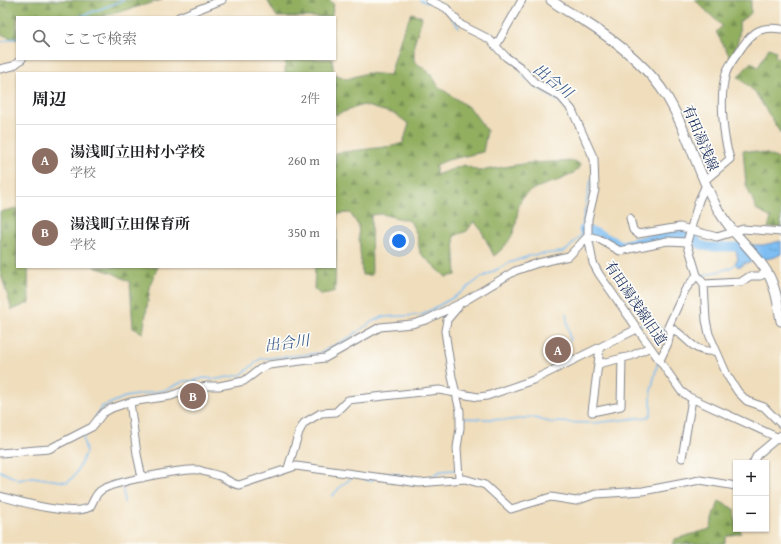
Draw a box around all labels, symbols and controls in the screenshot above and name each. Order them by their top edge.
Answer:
search box [16,16,336,60]
icon: search [30,27,52,49]
text: ここで検索 [62,28,137,49]
water label: 出合川 [529,58,579,104]
text: 周辺 [32,86,66,111]
text: 2件 [301,89,320,108]
street label: 有田湯浅線 [678,102,724,174]
text: 湯浅町立田村小学校 [70,141,205,162]
text: A [41,151,49,170]
text: 260 m [288,151,320,170]
text: 学校 [70,163,96,182]
text: 湯浅町立田保育所 [70,213,190,234]
text: B [41,223,49,242]
text: 350 m [288,223,320,242]
your location [389,231,409,251]
text: 学校 [70,235,96,254]
street label: 有田湯浅線旧道 [600,257,672,349]
water label: 出合川 [263,329,313,356]
pin: A [545,335,571,365]
pin: B [180,381,206,411]
map controls [733,460,769,532]
button: + [733,460,769,496]
button: − [733,496,769,532]

